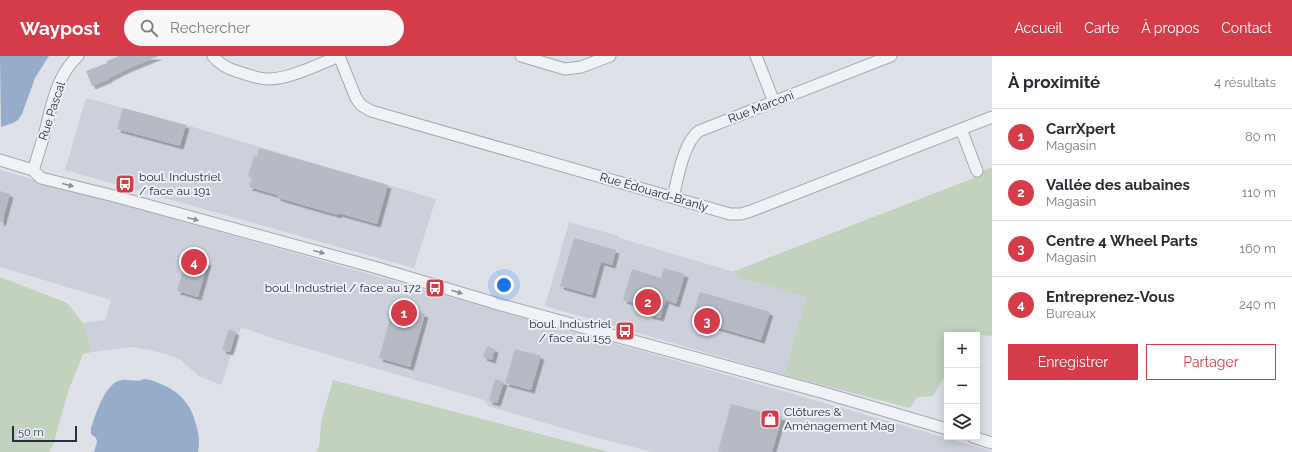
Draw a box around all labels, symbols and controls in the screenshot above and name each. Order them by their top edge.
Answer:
search box [124,10,404,46]
text: Waypost [20,17,100,39]
icon: search [138,17,160,39]
text: Rechercher [170,19,250,37]
text: Accueil [1014,20,1062,36]
text: Carte [1084,20,1119,36]
text: À propos [1141,20,1199,36]
text: Contact [1221,20,1272,36]
text: À proximité [1008,72,1100,92]
text: 4 résultats [1214,75,1276,90]
street label: Rue Pascal [36,79,68,142]
street label: Rue Marconi [726,88,796,126]
text: CarrXpert [1046,120,1116,138]
text: 1 [1018,129,1024,144]
text: 80 m [1245,129,1276,144]
text: Magasin [1046,138,1096,153]
place label: boul. Industriel / face au 191 [139,170,222,198]
street label: Rue Édouard-Branly [598,170,710,214]
bus stop icon: boul. Industriel / face au 191 [114,173,136,195]
text: Vallée des aubaines [1046,176,1190,194]
one-way arrow [61,183,74,189]
text: 2 [1017,185,1025,200]
text: 110 m [1242,185,1276,200]
text: Magasin [1046,194,1096,209]
one-way arrow [187,216,200,222]
text: Centre 4 Wheel Parts [1046,232,1198,250]
text: 3 [1017,241,1025,256]
text: 160 m [1239,241,1276,256]
pin: 4 [181,247,207,277]
one-way arrow [313,249,325,255]
text: Magasin [1046,250,1096,265]
your location [494,275,514,295]
bus stop icon: boul. Industriel / face au 172 [424,277,446,299]
place label: boul. Industriel / face au 172 [265,281,421,295]
pin: 2 [635,287,661,317]
text: Entreprenez-Vous [1046,288,1175,306]
one-way arrow [452,289,464,295]
text: 4 [1017,297,1025,312]
text: 240 m [1239,297,1276,312]
pin: 1 [391,298,417,328]
pin: 3 [694,306,720,336]
text: Bureaux [1046,306,1096,321]
place label: boul. Industriel / face au 155 [529,317,612,345]
bus stop icon: boul. Industriel / face au 155 [614,320,636,342]
map controls [944,332,980,440]
button: + [944,332,980,368]
button: Enregistrer [1008,344,1138,380]
button: Partager [1146,344,1276,380]
button: − [944,368,980,404]
button: layers [944,404,980,440]
place label: Clôtures & Aménagement Mag [784,405,895,433]
shop icon: Clôtures & Aménagement Mag [759,408,781,430]
scale bar [12,424,77,443]
text: 50 m [18,426,44,439]

